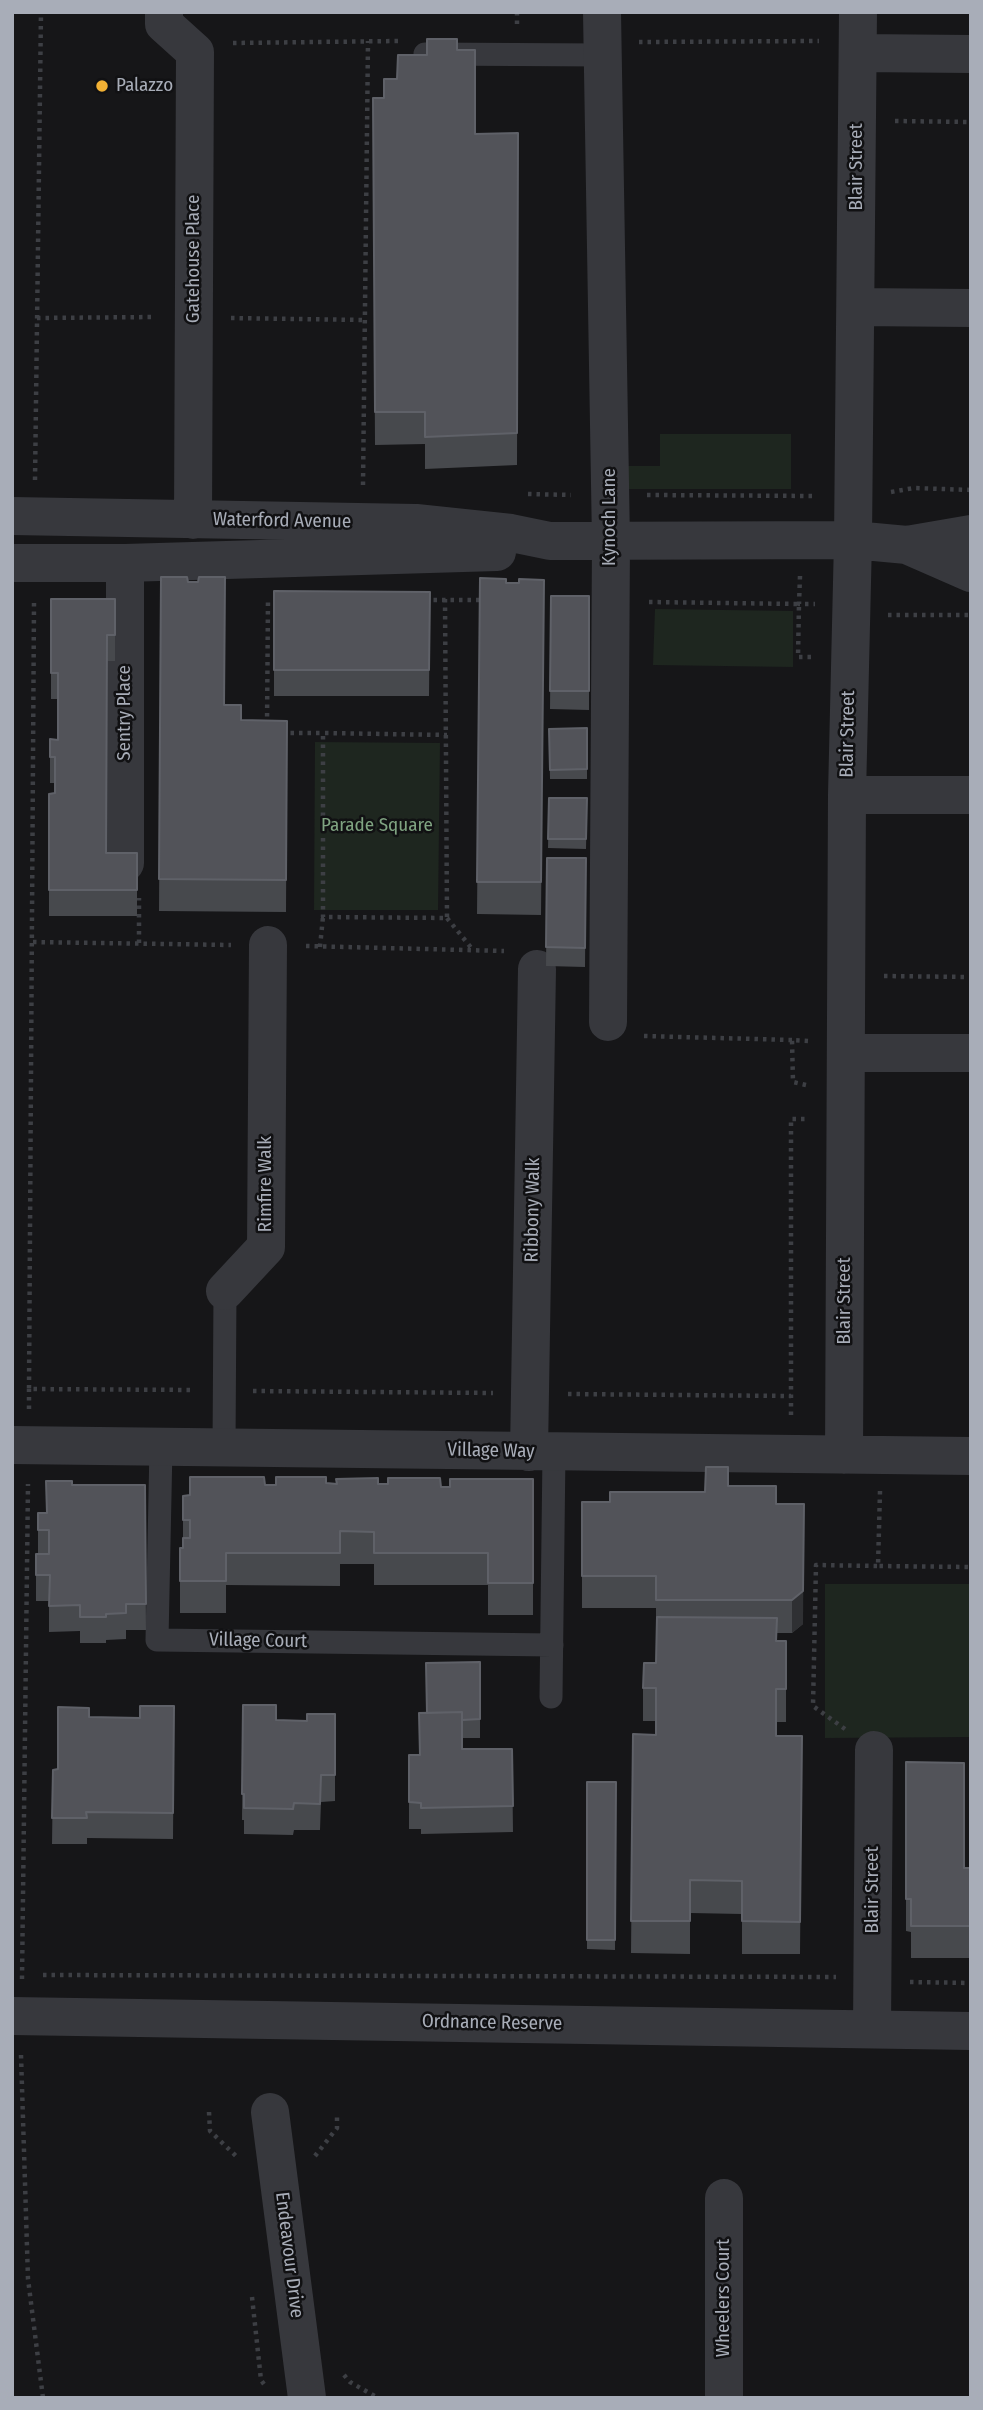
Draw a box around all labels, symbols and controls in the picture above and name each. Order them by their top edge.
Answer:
place label: Palazzo [116,75,173,97]
marker: Palazzo [94,78,110,94]
street label: Blair Street [846,123,868,211]
street label: Gatehouse Place [183,195,205,323]
street label: Kynoch Lane [599,468,621,566]
street label: Waterford Avenue [213,508,351,534]
street label: Sentry Place [114,665,136,761]
street label: Blair Street [836,690,860,778]
park label: Parade Square [321,815,433,837]
street label: Rimfire Walk [255,1136,277,1232]
street label: Ribbony Walk [521,1157,545,1263]
street label: Blair Street [834,1257,856,1345]
street label: Village Way [447,1439,535,1463]
street label: Village Court [209,1629,307,1653]
street label: Blair Street [862,1846,884,1934]
street label: Ordnance Reserve [422,2010,562,2036]
street label: Endeavour Drive [270,2191,308,2319]
street label: Wheelers Court [713,2239,735,2357]

